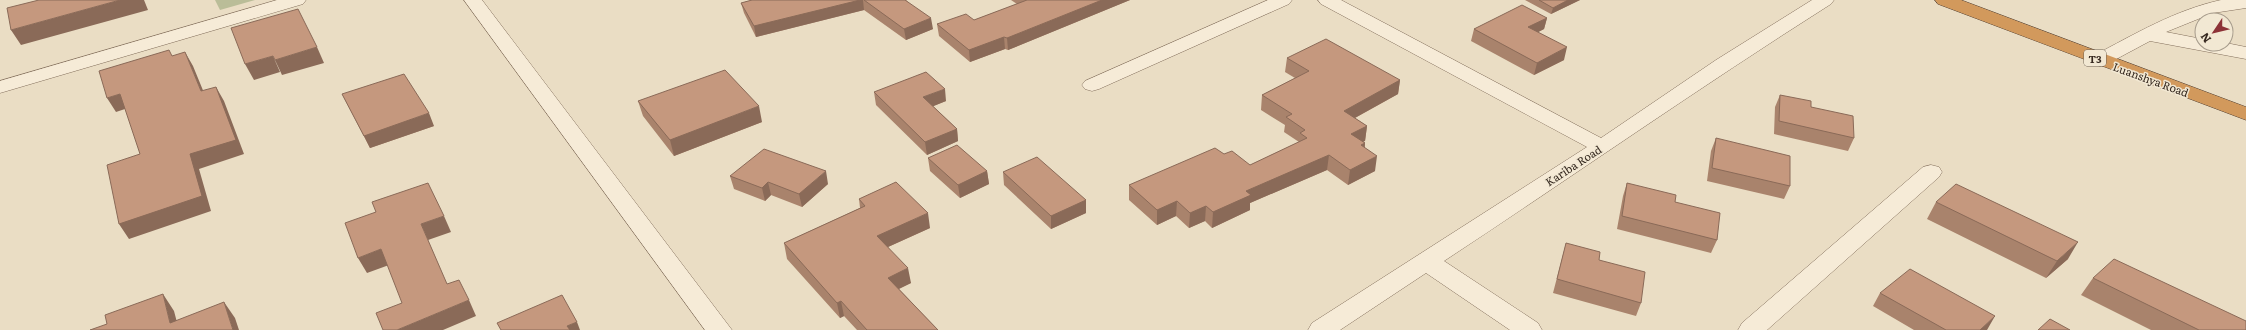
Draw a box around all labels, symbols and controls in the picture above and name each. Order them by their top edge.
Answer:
north arrow [2194,12,2234,52]
text: N [2196,30,2214,47]
road number: T3 [2084,50,2106,66]
street label: Luanshya Road [2111,58,2191,100]
street label: Kariba Road [1542,141,1604,189]

